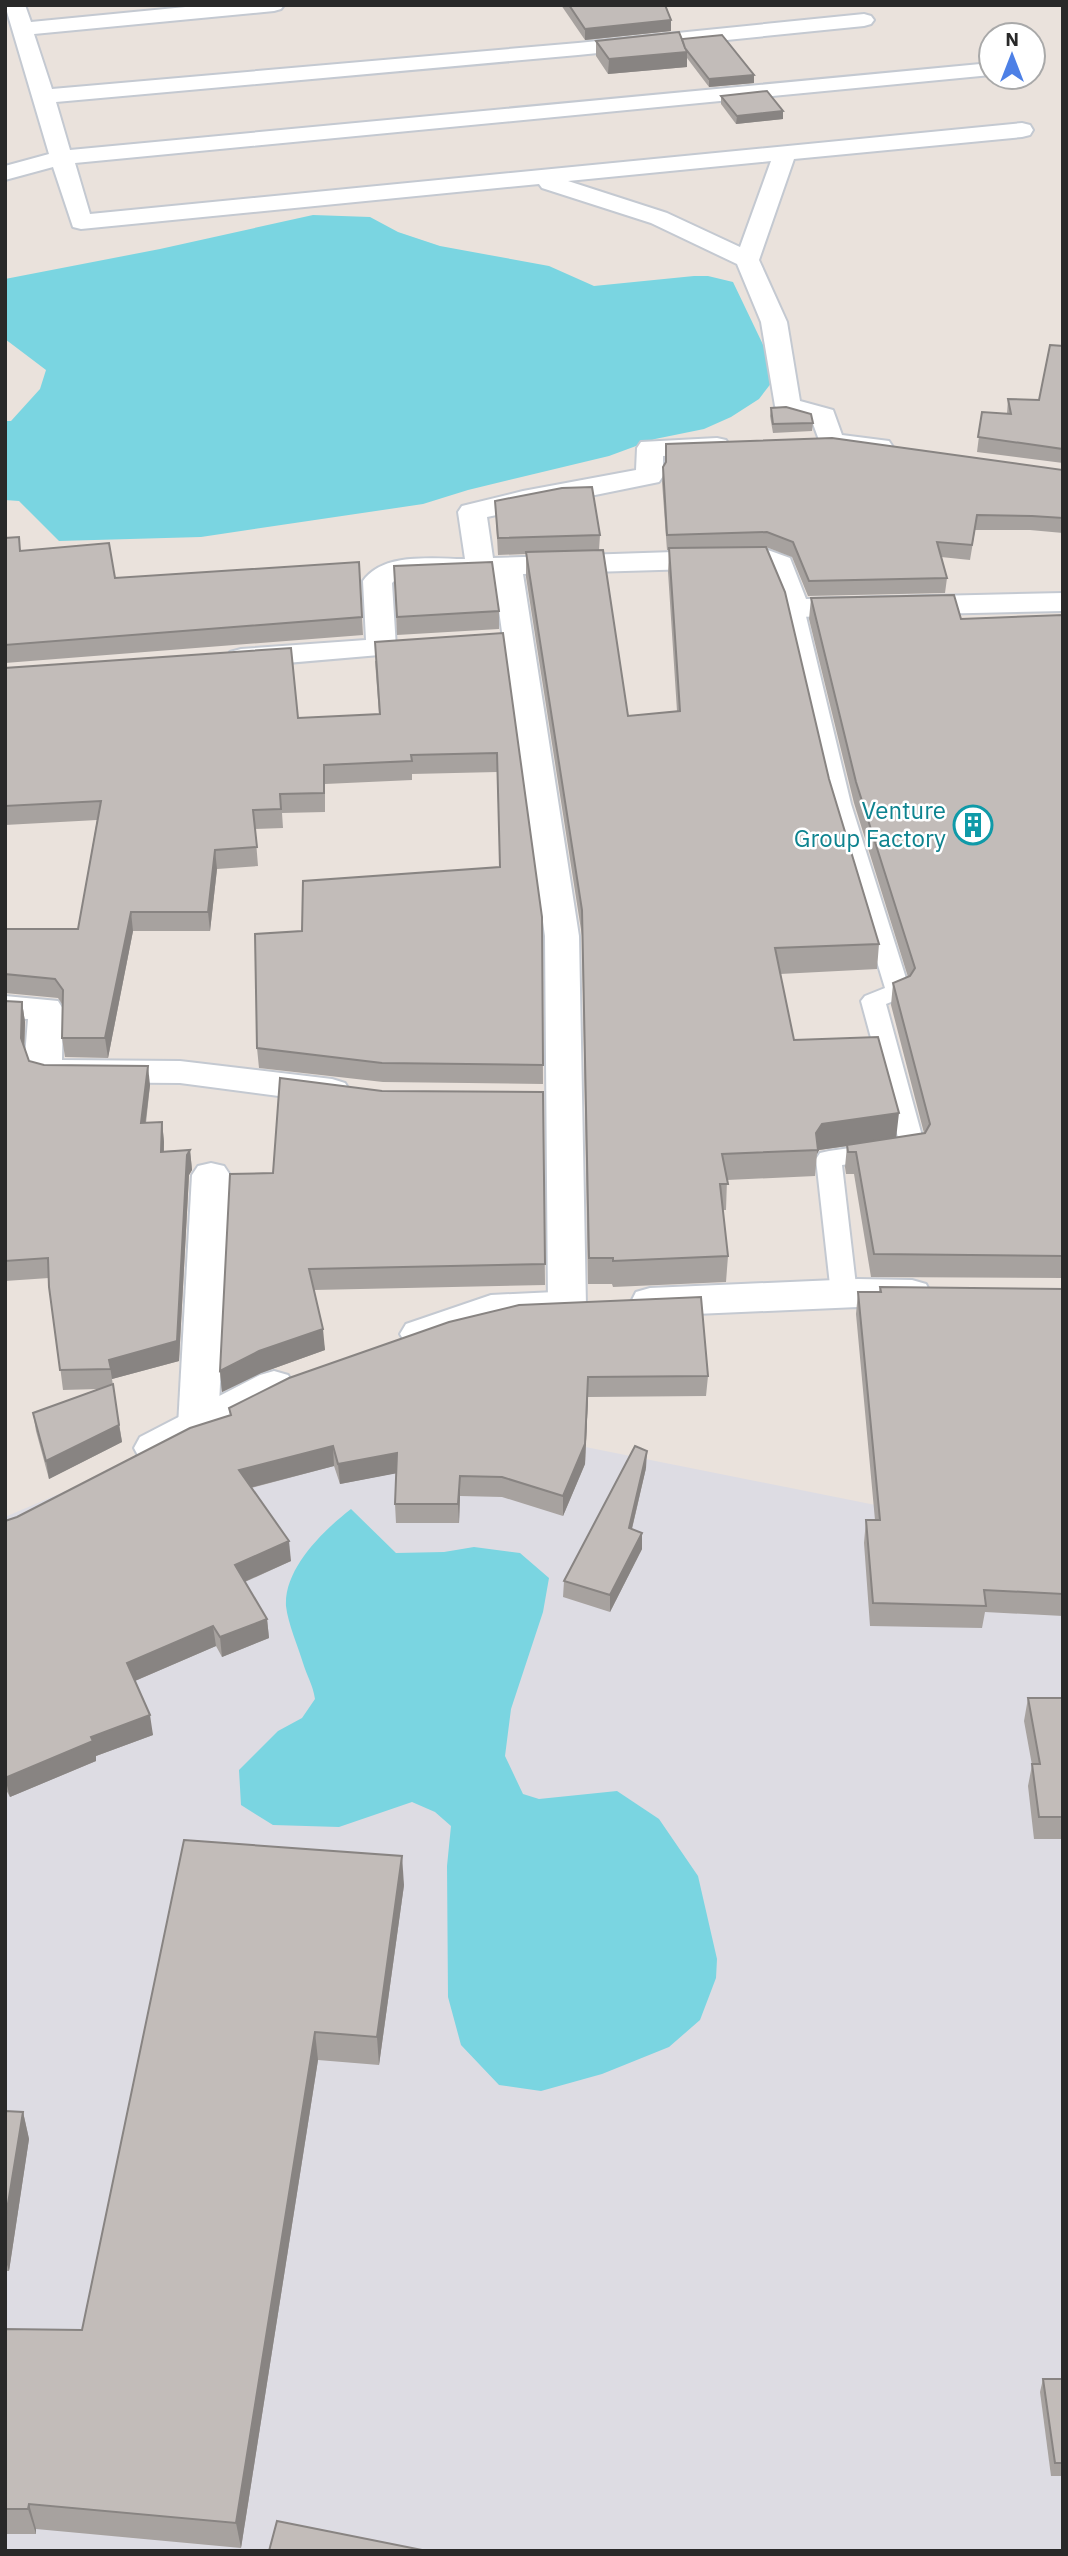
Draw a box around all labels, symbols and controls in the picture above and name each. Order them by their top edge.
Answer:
north arrow [977,21,1047,91]
text: N [1005,27,1019,51]
place label: Venture Group Factory [794,794,946,854]
building icon: Venture Group Factory [952,804,994,846]

